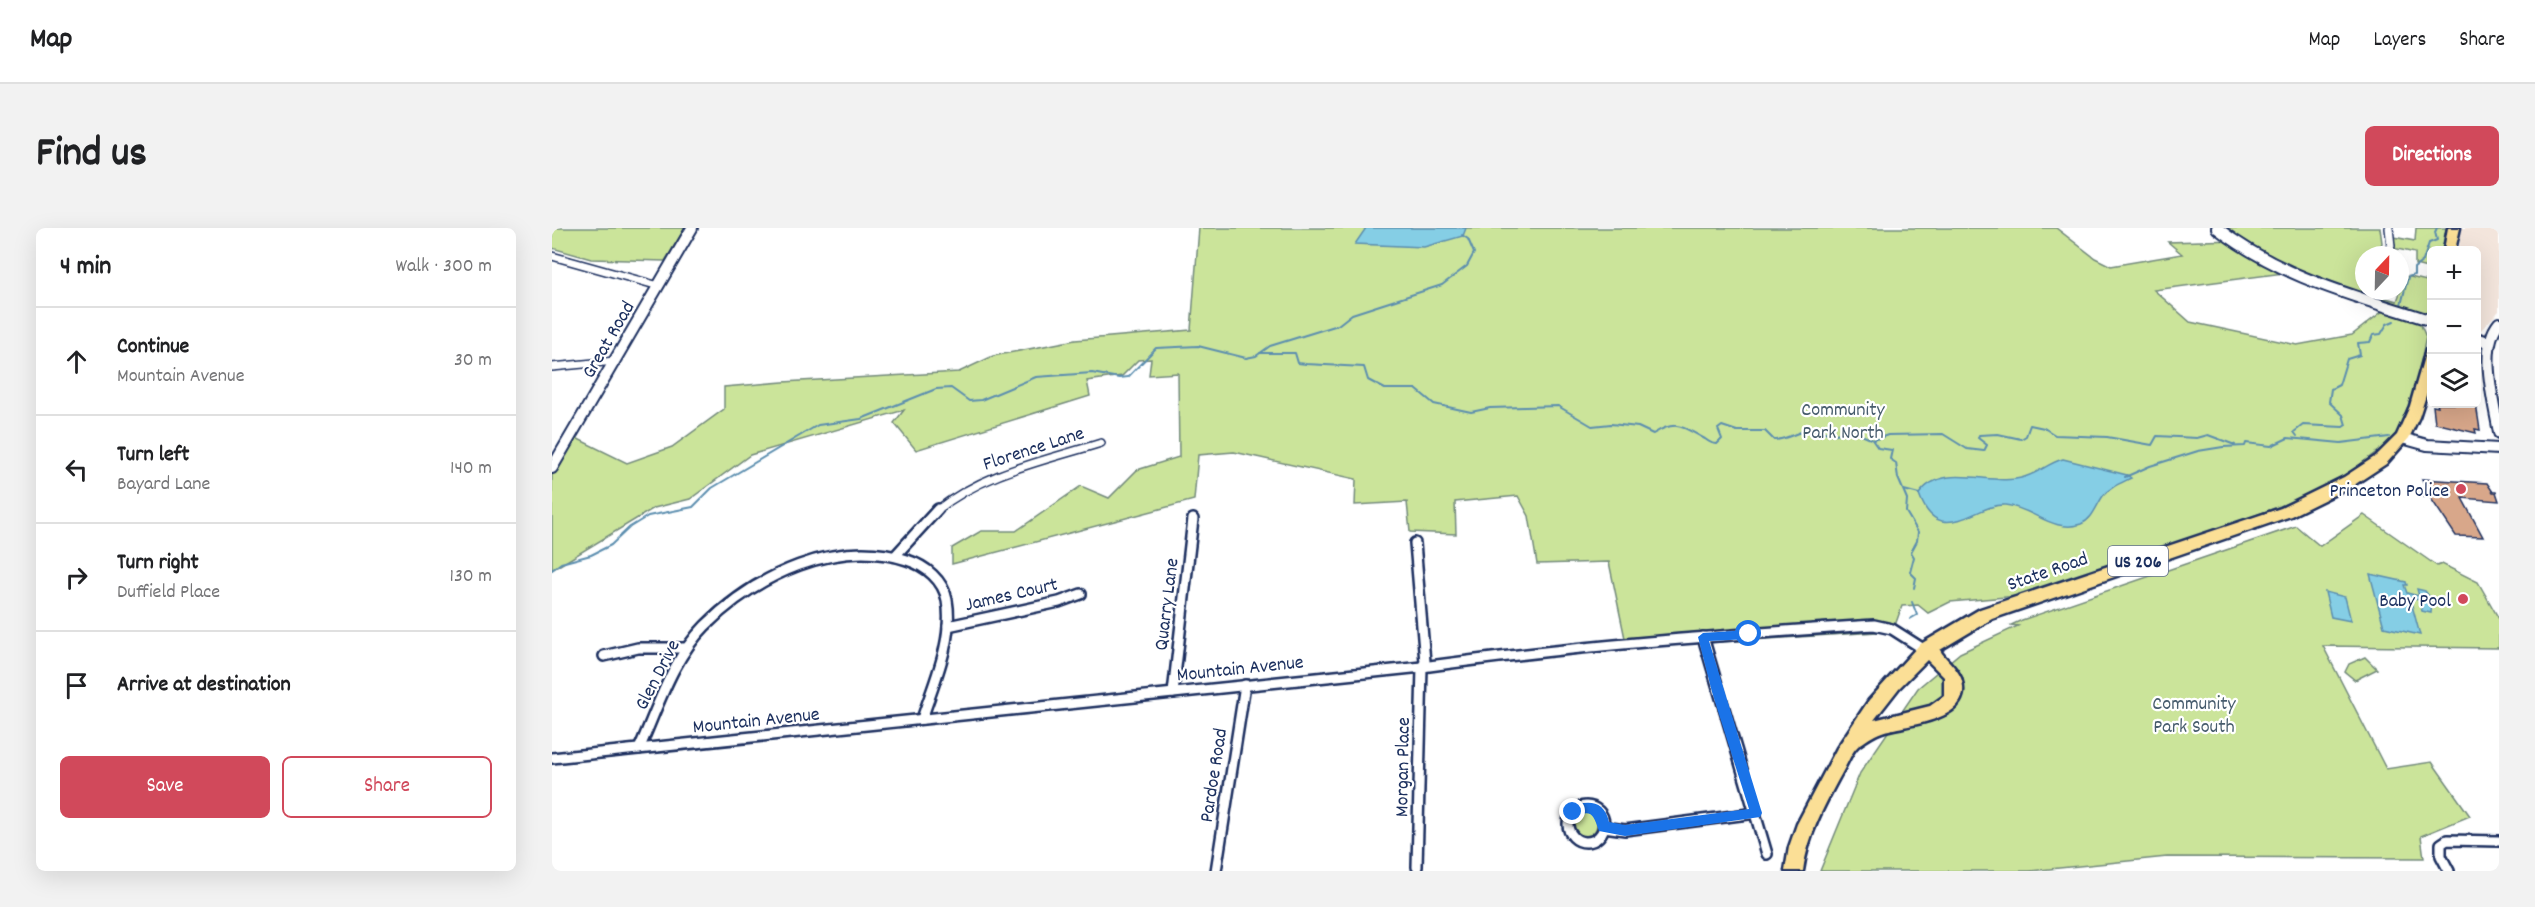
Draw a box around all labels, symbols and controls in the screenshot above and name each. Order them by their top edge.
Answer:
text: Map [30,21,72,61]
text: Map [2309,26,2340,56]
text: Layers [2373,26,2426,56]
text: Share [2459,26,2505,56]
text: Find us [36,126,147,186]
button: Directions [2365,126,2499,186]
north arrow [2355,246,2409,300]
map controls [2427,246,2481,408]
button: + [2427,246,2481,300]
text: 4 min [60,249,111,286]
text: Walk · 300 m [395,253,492,281]
street label: Great Road [576,297,643,384]
button: − [2427,300,2481,354]
text: Continue [117,332,189,363]
icon: ahead [60,345,93,378]
text: 30 m [454,347,492,375]
button: layers [2427,354,2481,408]
text: Mountain Avenue [117,363,244,391]
park label: Community Park North [1801,397,1886,448]
street label: Florence Lane [980,420,1088,479]
text: Turn left [117,440,189,471]
icon: left [60,453,93,486]
text: 140 m [450,455,492,483]
text: Bayard Lane [117,471,210,499]
place label: Princeton Police [2329,478,2449,506]
marker: Princeton Police [2454,482,2468,496]
street label: State Road [2004,546,2092,600]
road number: US 206 [2108,546,2168,576]
text: Turn right [117,548,199,579]
street label: Quarry Lane [1148,556,1188,652]
icon: right [60,561,93,594]
text: 130 m [450,563,492,591]
street label: James Court [963,572,1061,620]
text: Duffield Place [117,579,220,607]
place label: Baby Pool [2379,588,2451,616]
marker: Baby Pool [2456,592,2470,606]
route start [1735,620,1761,646]
street label: Glen Drive [629,635,688,716]
street label: Mountain Avenue [1175,649,1305,691]
icon: arrive [60,669,93,702]
text: Arrive at destination [117,670,291,701]
park label: Community Park South [2152,691,2237,742]
street label: Mountain Avenue [691,701,821,743]
street label: Morgan Place [1389,717,1419,817]
street label: Pardoe Road [1194,726,1236,825]
button: Save [60,756,270,818]
button: Share [282,756,492,818]
route end [1559,798,1585,824]

